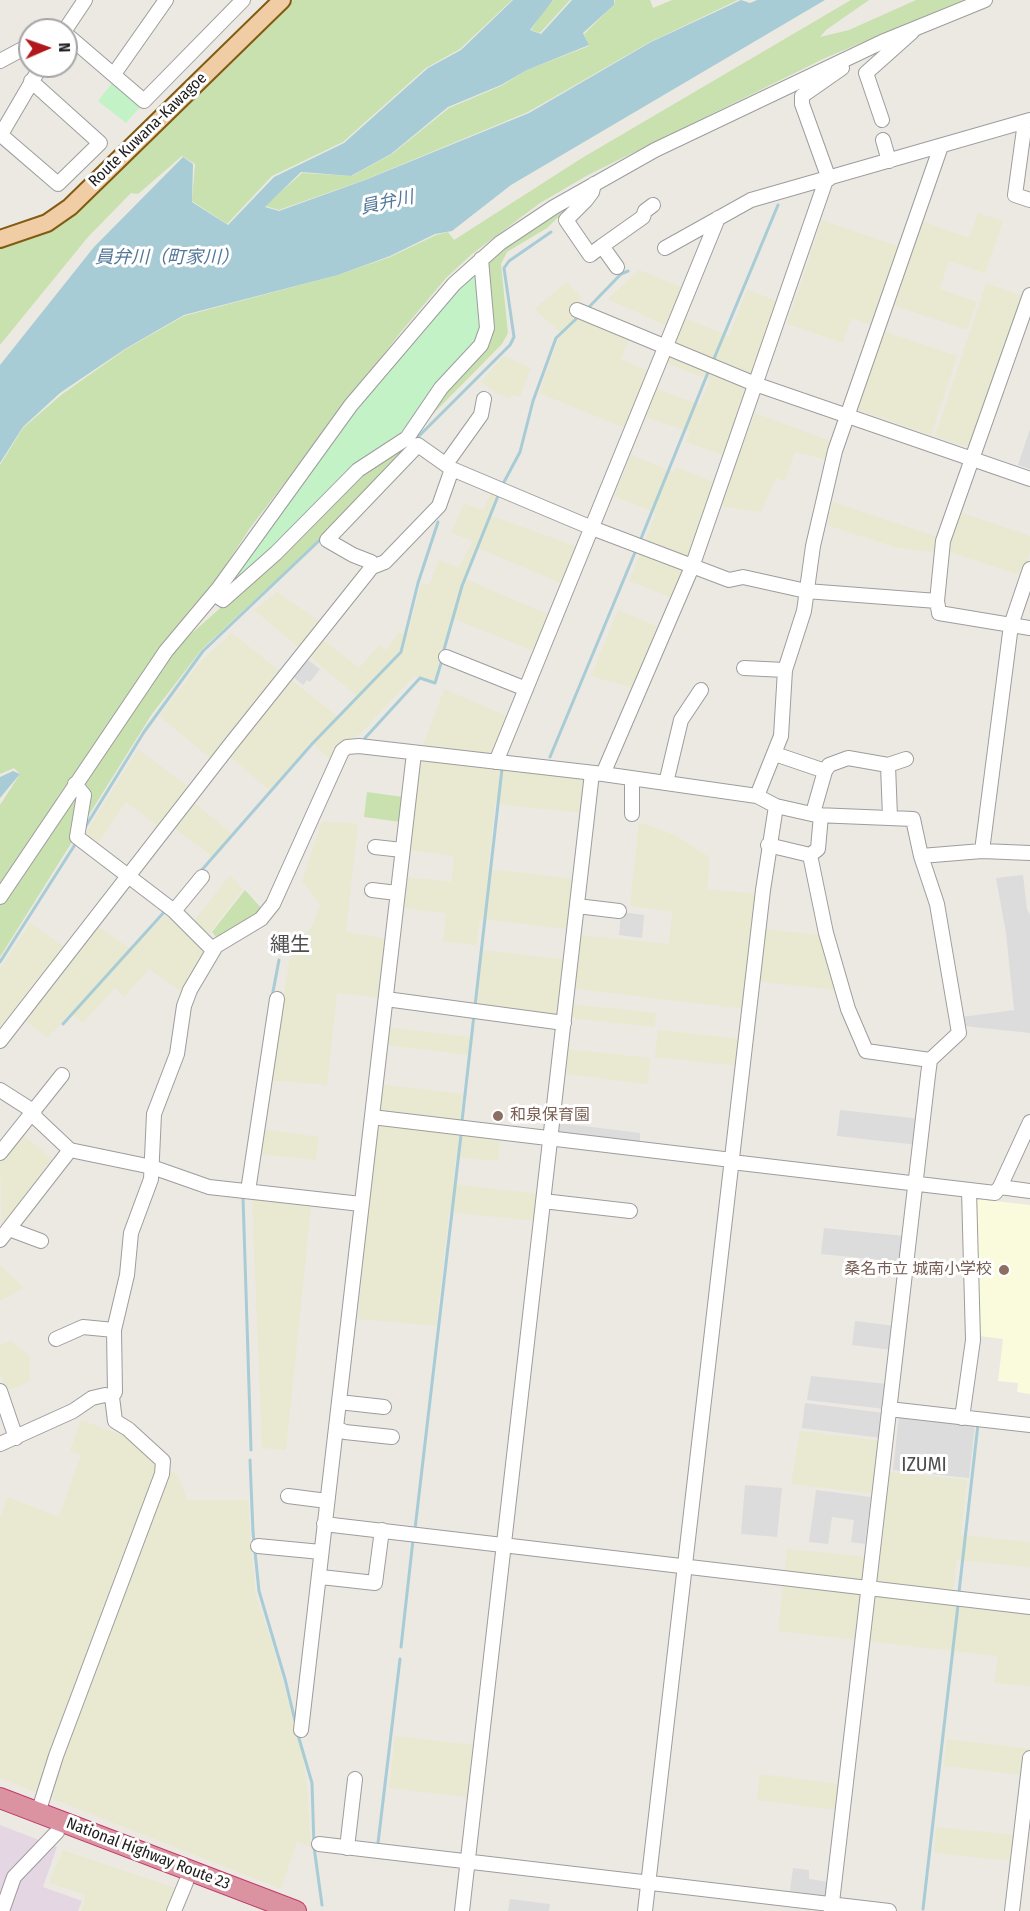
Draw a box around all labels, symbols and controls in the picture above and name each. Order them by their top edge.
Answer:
north arrow [18,18,78,78]
text: N [55,42,74,53]
street label: Route Kuwana-Kawagoe [85,69,211,191]
water label: 員弁川 [358,187,416,219]
water label: 員弁川（町家川） [95,247,239,269]
district label: 縄生 [270,933,310,957]
place label: 和泉保育園 [510,1106,590,1126]
marker: 和泉保育園 [491,1109,505,1123]
place label: 桑名市立 城南小学校 [844,1260,992,1280]
marker: 桑名市立 城南小学校 [997,1263,1011,1277]
district label: IZUMI [897,1453,951,1477]
street label: National Highway Route 23 [63,1814,233,1894]

